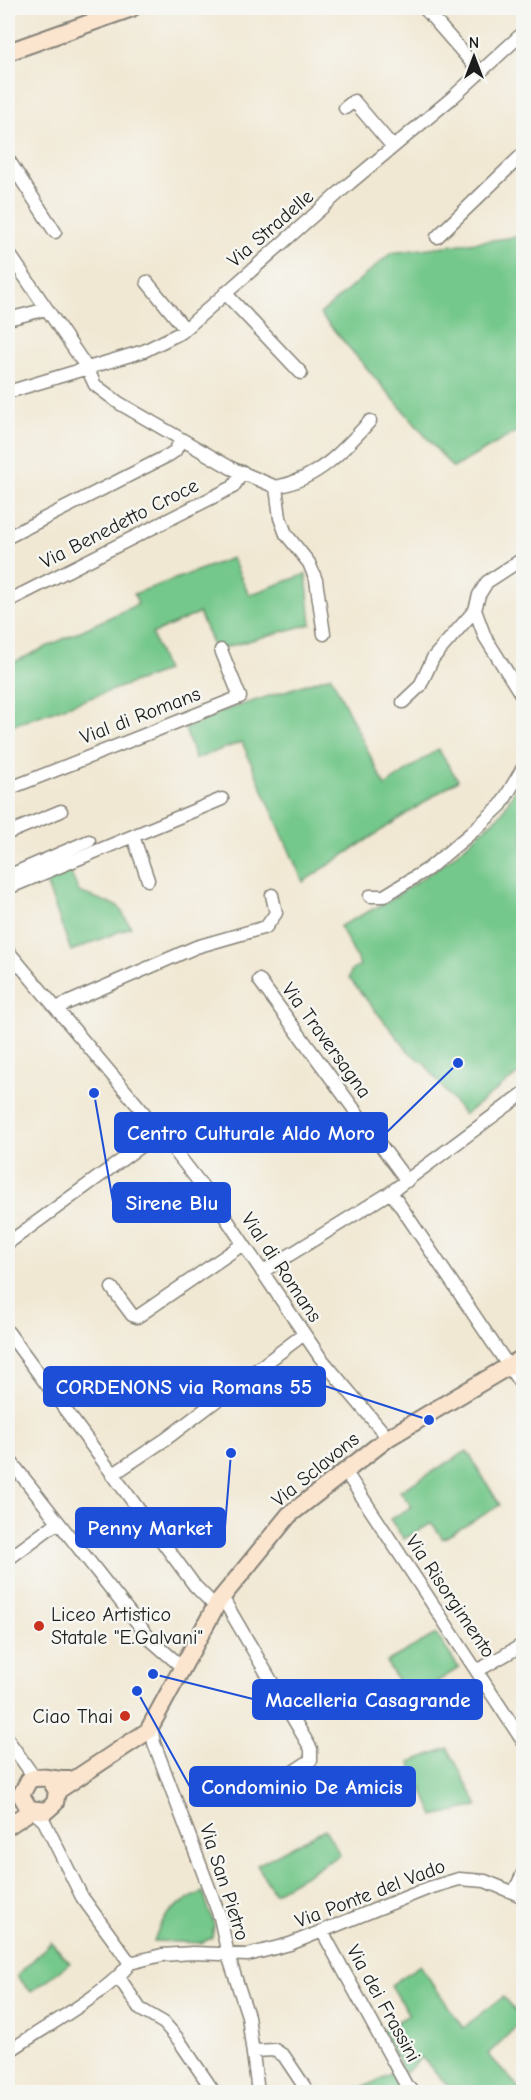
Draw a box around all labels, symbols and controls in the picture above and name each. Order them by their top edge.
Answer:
north arrow [444,27,504,87]
text: N [469,34,479,52]
street label: Via Stradelle [223,185,318,272]
street label: Via Benedetto Croce [36,474,202,573]
street label: Vial di Romans [77,682,204,749]
street label: Via Traversagna [277,978,376,1102]
callout: Centro Culturale Aldo Moro [115,1113,387,1152]
text: Centro Culturale Aldo Moro [127,1121,375,1145]
callout: Sirene Blu [113,1183,230,1222]
text: Sirene Blu [126,1191,218,1215]
street label: Vial di Romans [237,1208,327,1326]
callout: CORDENONS via Romans 55 [44,1367,325,1406]
text: CORDENONS via Romans 55 [56,1375,312,1399]
street label: Via Sclavons [267,1427,364,1512]
callout: Penny Market [76,1508,225,1547]
text: Penny Market [88,1516,214,1540]
street label: Via Risorgimento [401,1530,500,1662]
place label: Liceo Artistico Statale "E.Galvani" [51,1603,203,1649]
marker: Liceo Artistico Statale "E.Galvani" [32,1619,46,1633]
callout: Macelleria Casagrande [253,1680,482,1719]
text: Macelleria Casagrande [265,1688,471,1712]
place label: Ciao Thai [33,1705,113,1728]
marker: Ciao Thai [118,1709,132,1723]
callout: Condominio De Amicis [190,1767,415,1806]
text: Condominio De Amicis [201,1775,403,1799]
street label: Via San Pietro [195,1821,254,1943]
street label: Via Ponte del Vado [292,1854,448,1933]
street label: Via dei Frassini [342,1941,425,2066]

